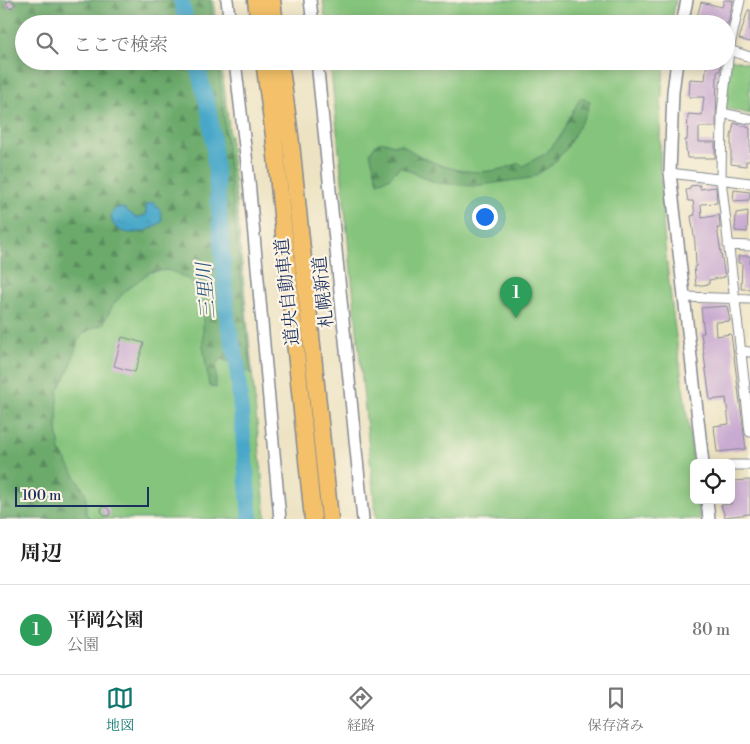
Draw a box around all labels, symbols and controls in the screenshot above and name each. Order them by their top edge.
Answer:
search box [15,15,735,70]
icon: search [33,29,61,57]
text: ここで検索 [73,33,168,57]
your location [472,204,498,230]
street label: 道央自動車道 [270,237,305,347]
street label: 札幌新道 [308,255,339,329]
water label: 三里川 [191,259,220,320]
pin: 1 [500,277,532,318]
map controls [690,459,735,504]
button: locate [690,459,735,504]
scale bar [15,484,149,507]
text: 100 m [22,487,61,505]
text: 周辺 [20,541,62,567]
text: 平岡公園 [67,608,143,632]
text: 1 [32,620,40,640]
text: 80 m [692,620,730,640]
text: 公園 [67,635,99,655]
tab: 地図 [106,684,134,735]
tab: 経路 [347,684,375,735]
tab: 保存済み [588,684,644,735]

